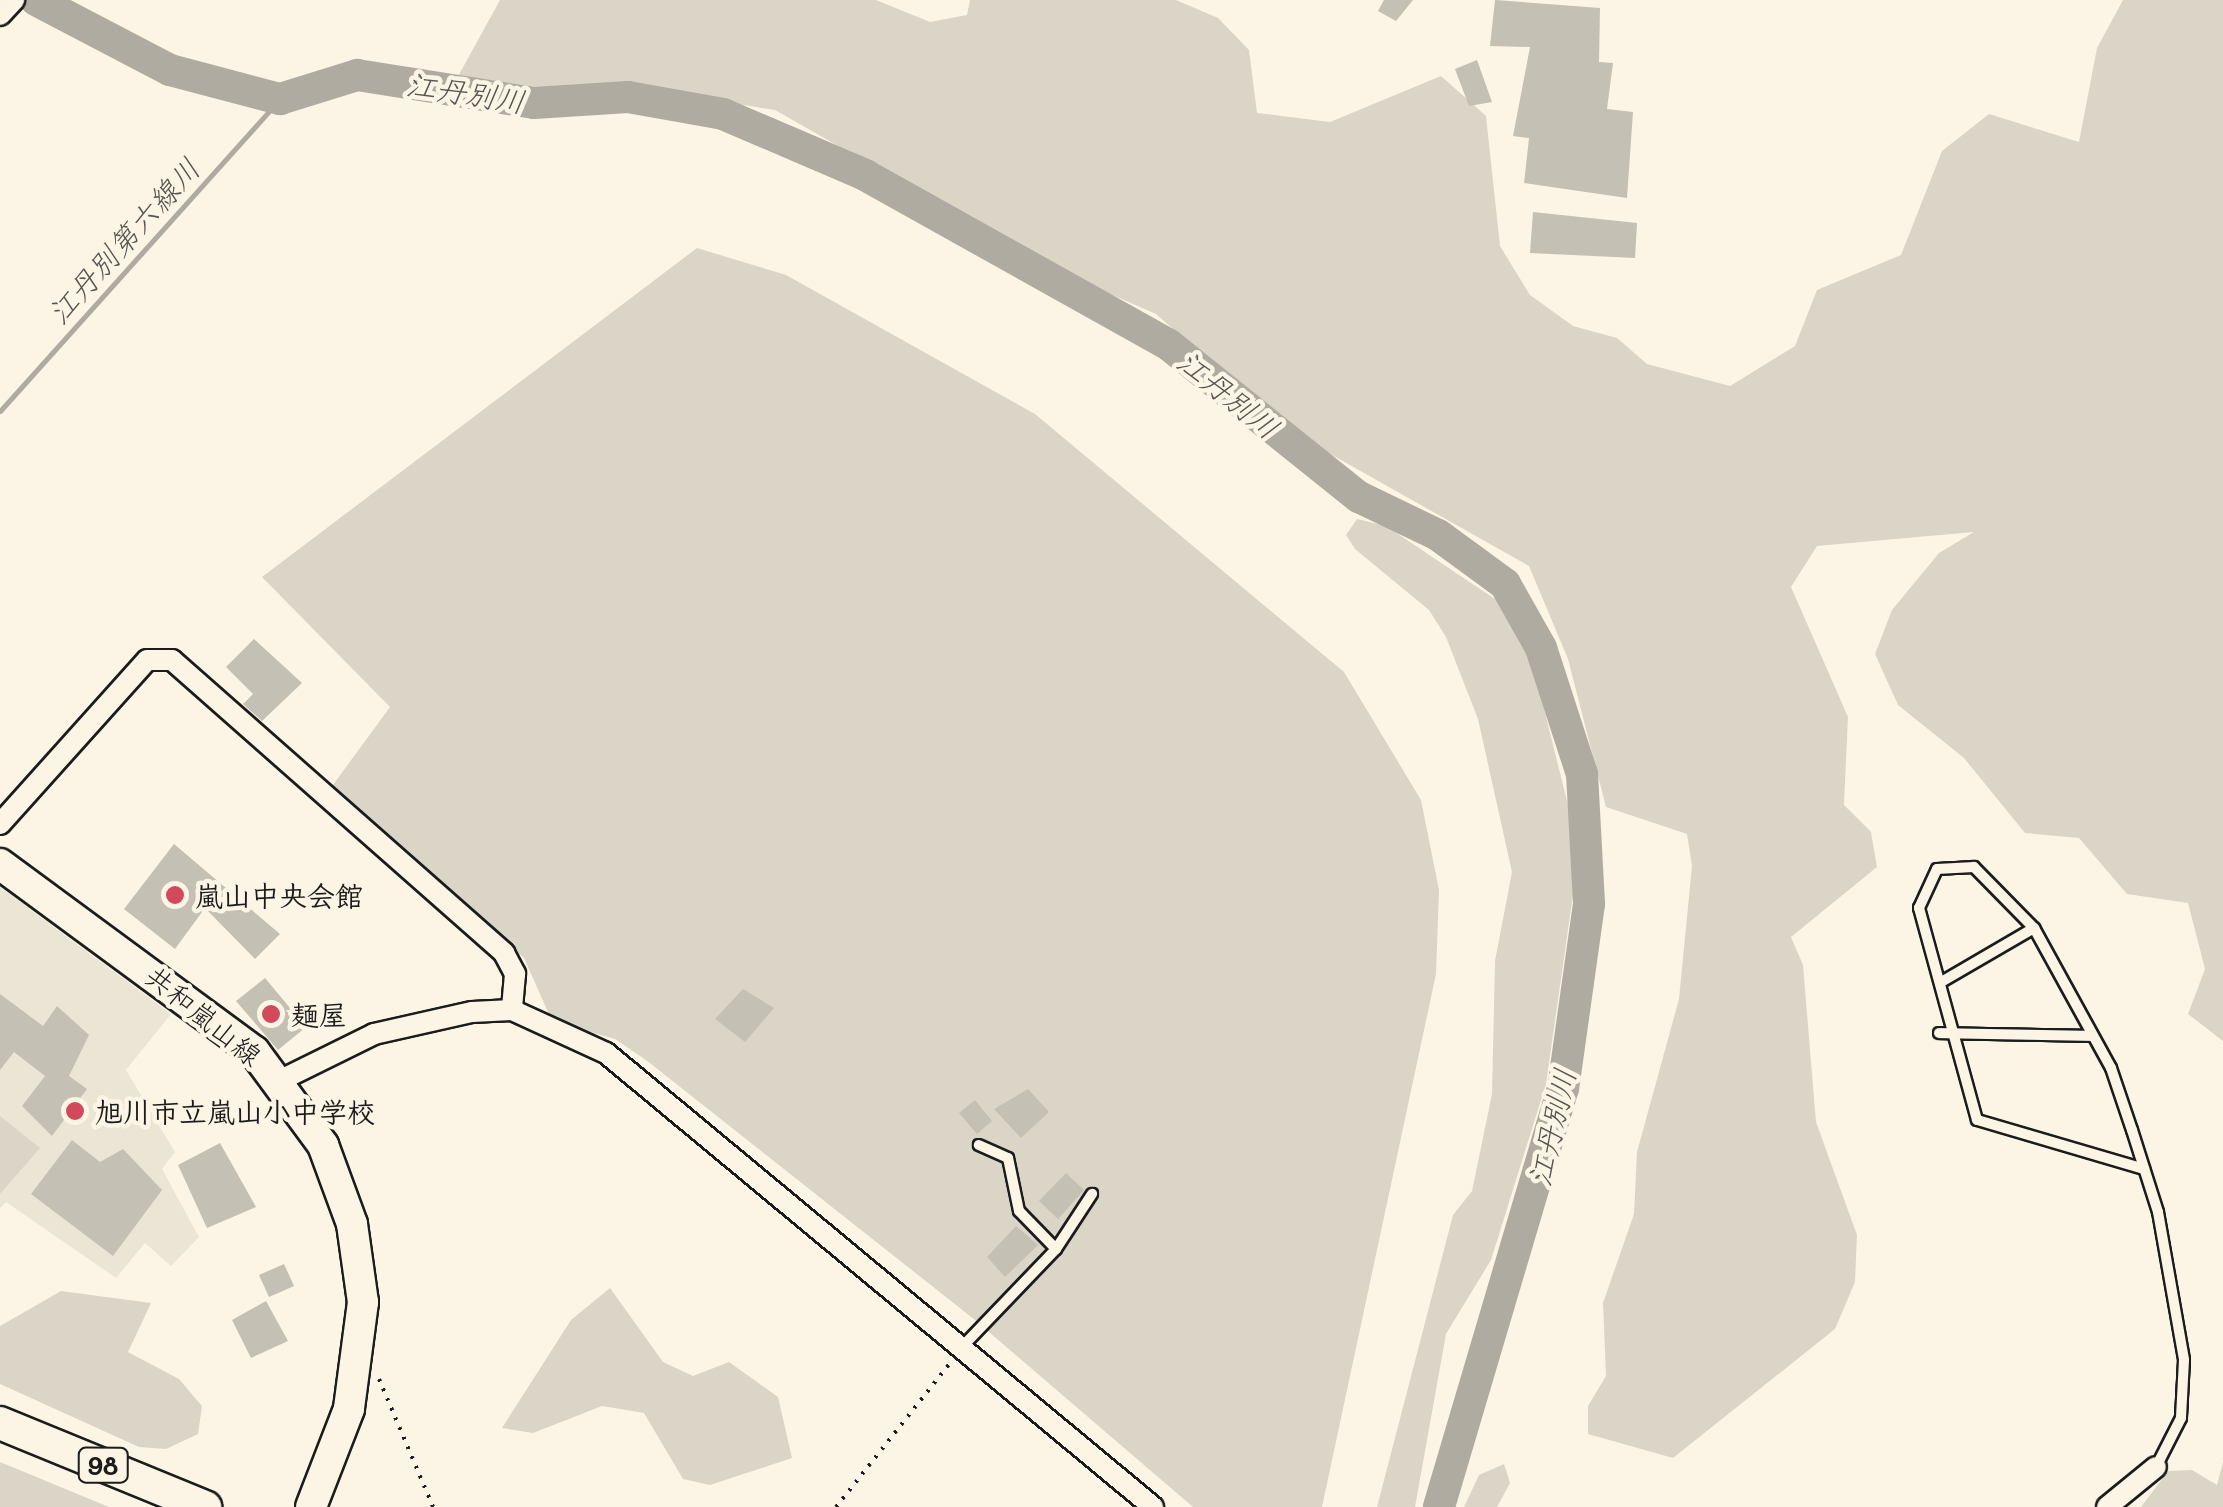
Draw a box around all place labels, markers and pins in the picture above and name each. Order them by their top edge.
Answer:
place label: 嵐山中央会館 [195,878,363,912]
marker: 嵐山中央会館 [164,884,186,906]
place label: 麺屋 [291,997,347,1031]
marker: 麺屋 [260,1003,282,1025]
place label: 旭川市立嵐山小中学校 [95,1094,375,1128]
marker: 旭川市立嵐山小中学校 [64,1100,86,1122]

